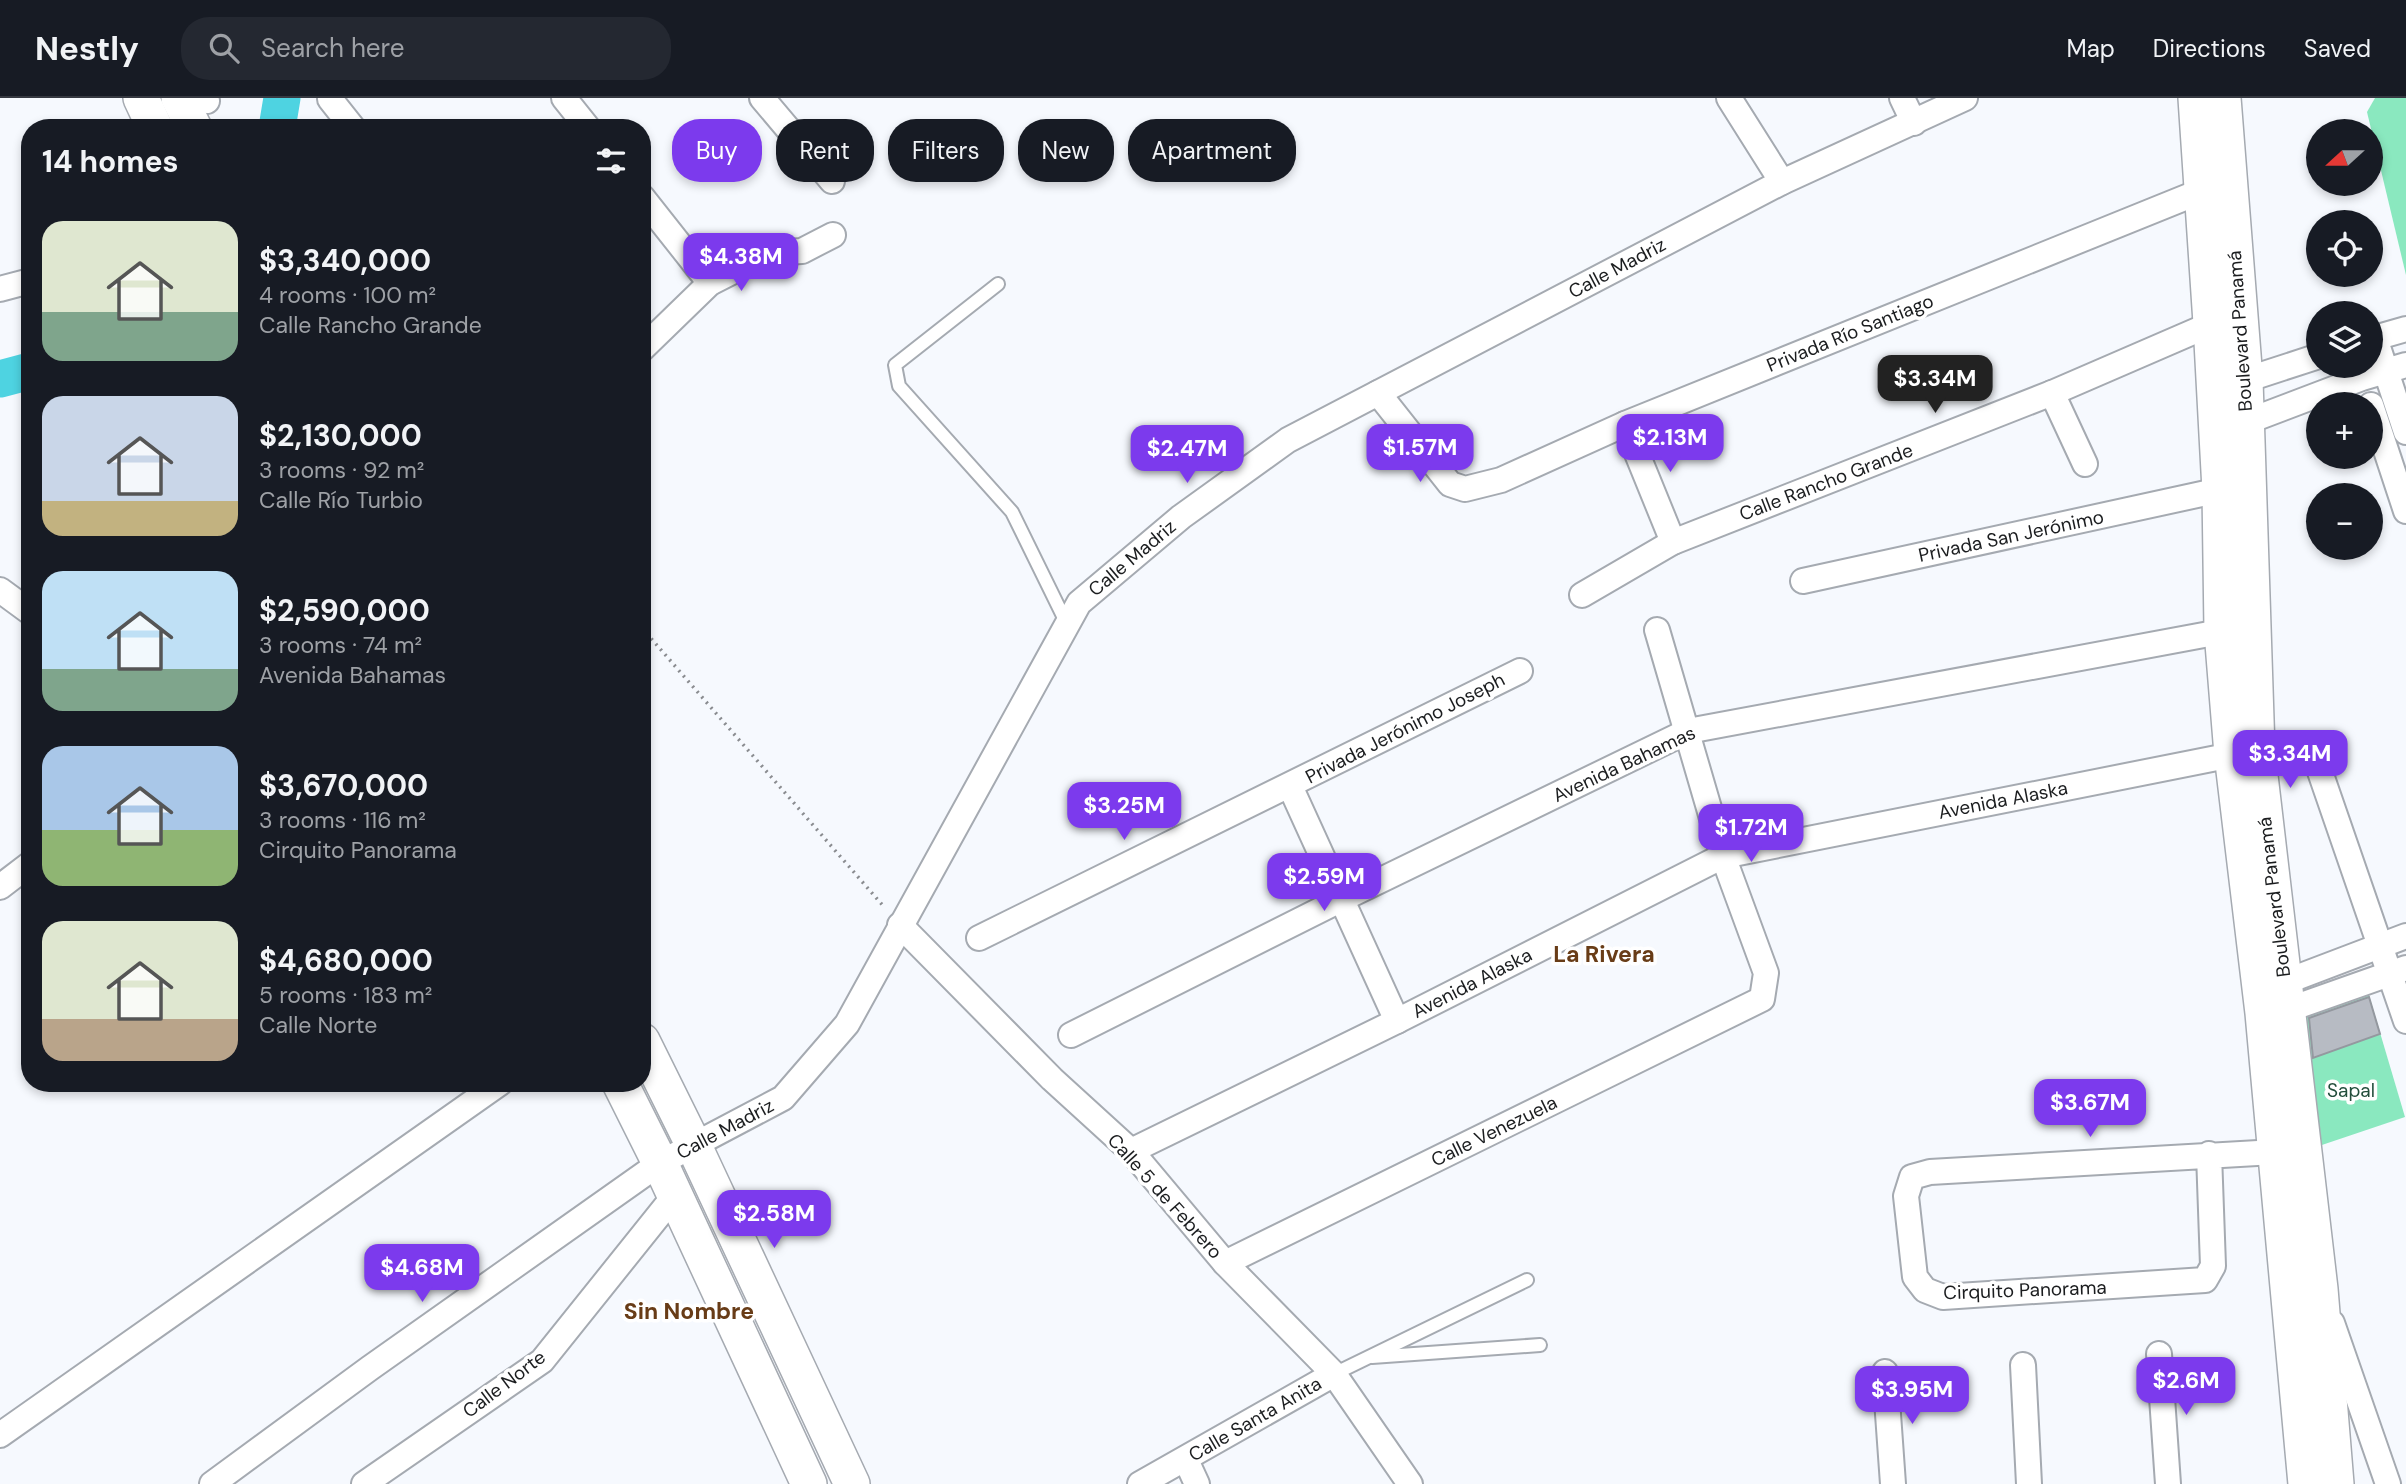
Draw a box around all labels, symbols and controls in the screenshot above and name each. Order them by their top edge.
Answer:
search box [181,17,671,80]
text: Nestly [35,27,139,70]
icon: search [205,29,243,67]
text: Search here [261,31,405,65]
text: Map [2067,33,2115,64]
text: Directions [2153,33,2266,64]
text: Saved [2304,33,2371,64]
chip: Buy [672,119,762,182]
chip: Rent [776,119,874,182]
chip: Filters [888,119,1004,182]
chip: New [1018,119,1114,182]
chip: Apartment [1128,119,1296,182]
north arrow [2306,119,2384,196]
map controls [2306,119,2383,560]
text: 14 homes [42,142,179,181]
icon: filters [592,142,630,180]
button: locate [2306,210,2383,287]
street label: Calle Madriz [1564,232,1670,304]
pin: $4.38M [684,234,798,293]
text: $3,340,000 [259,241,431,280]
text: $4.38M [699,241,783,271]
icon: home [98,249,182,333]
street label: Boulevard Panamá [2222,250,2258,412]
text: 4 rooms · 100 m² [259,280,436,310]
street label: Privada Río Santiago [1763,288,1937,378]
button: layers [2306,301,2383,378]
text: Calle Rancho Grande [259,310,482,340]
pin: $3.34M [1878,356,1992,415]
text: $3.34M [1894,363,1976,393]
button: + [2306,392,2383,469]
pin: $2.13M [1613,414,1727,474]
text: $2,130,000 [259,416,422,455]
text: $2.13M [1633,422,1707,452]
icon: home [98,424,182,508]
pin: $1.57M [1363,424,1477,484]
pin: $2.47M [1130,426,1244,485]
text: $1.57M [1383,432,1457,462]
text: $2.47M [1147,433,1227,463]
street label: Calle Rancho Grande [1736,437,1916,527]
text: 3 rooms · 92 m² [259,455,424,485]
button: − [2306,483,2383,560]
text: Calle Río Turbio [259,485,423,515]
street label: Privada San Jerónimo [1916,504,2106,568]
street label: Calle Madriz [1083,514,1181,602]
text: $2,590,000 [259,591,430,630]
icon: home [98,599,182,683]
text: 3 rooms · 74 m² [259,630,422,660]
text: Avenida Bahamas [259,660,446,690]
street label: Privada Jerónimo Joseph [1301,667,1509,789]
street label: Avenida Bahamas [1549,720,1699,808]
pin: $3.34M [2233,730,2347,790]
text: $3.34M [2249,738,2331,768]
text: $3,670,000 [259,766,428,805]
icon: home [98,774,182,858]
street label: Avenida Alaska [1936,775,2070,825]
pin: $3.25M [1067,782,1181,842]
text: $3.25M [1083,790,1165,820]
pin: $1.72M [1694,804,1808,864]
text: 3 rooms · 116 m² [259,805,426,835]
text: $1.72M [1714,812,1788,842]
street label: Boulevard Panamá [2252,815,2296,979]
text: Cirquito Panorama [259,835,457,865]
pin: $2.59M [1267,854,1381,913]
text: $2.59M [1283,861,1365,891]
district label: La Rivera [1553,939,1655,969]
text: $4,680,000 [259,941,433,980]
street label: Avenida Alaska [1408,942,1536,1024]
icon: home [98,949,182,1033]
text: 5 rooms · 183 m² [259,980,432,1010]
text: Calle Norte [259,1010,377,1040]
park label: Sapal [2327,1078,2375,1103]
pin: $3.67M [2033,1080,2147,1139]
text: $3.67M [2050,1087,2130,1117]
street label: Calle Venezuela [1427,1090,1561,1172]
street label: Calle Madriz [672,1093,778,1165]
street label: Calle 5 de Febrero [1102,1128,1228,1264]
pin: $2.58M [717,1190,831,1250]
text: $2.58M [733,1198,815,1228]
pin: $4.68M [365,1244,479,1304]
text: $4.68M [380,1252,464,1282]
street label: Cirquito Panorama [1943,1275,2107,1305]
district label: Sin Nombre [624,1296,754,1326]
street label: Calle Norte [457,1345,551,1423]
pin: $2.6M [2137,1358,2235,1417]
text: $2.6M [2152,1365,2220,1395]
pin: $3.95M [1855,1366,1969,1426]
street label: Calle Santa Anita [1184,1371,1326,1467]
text: $3.95M [1871,1374,1953,1404]

